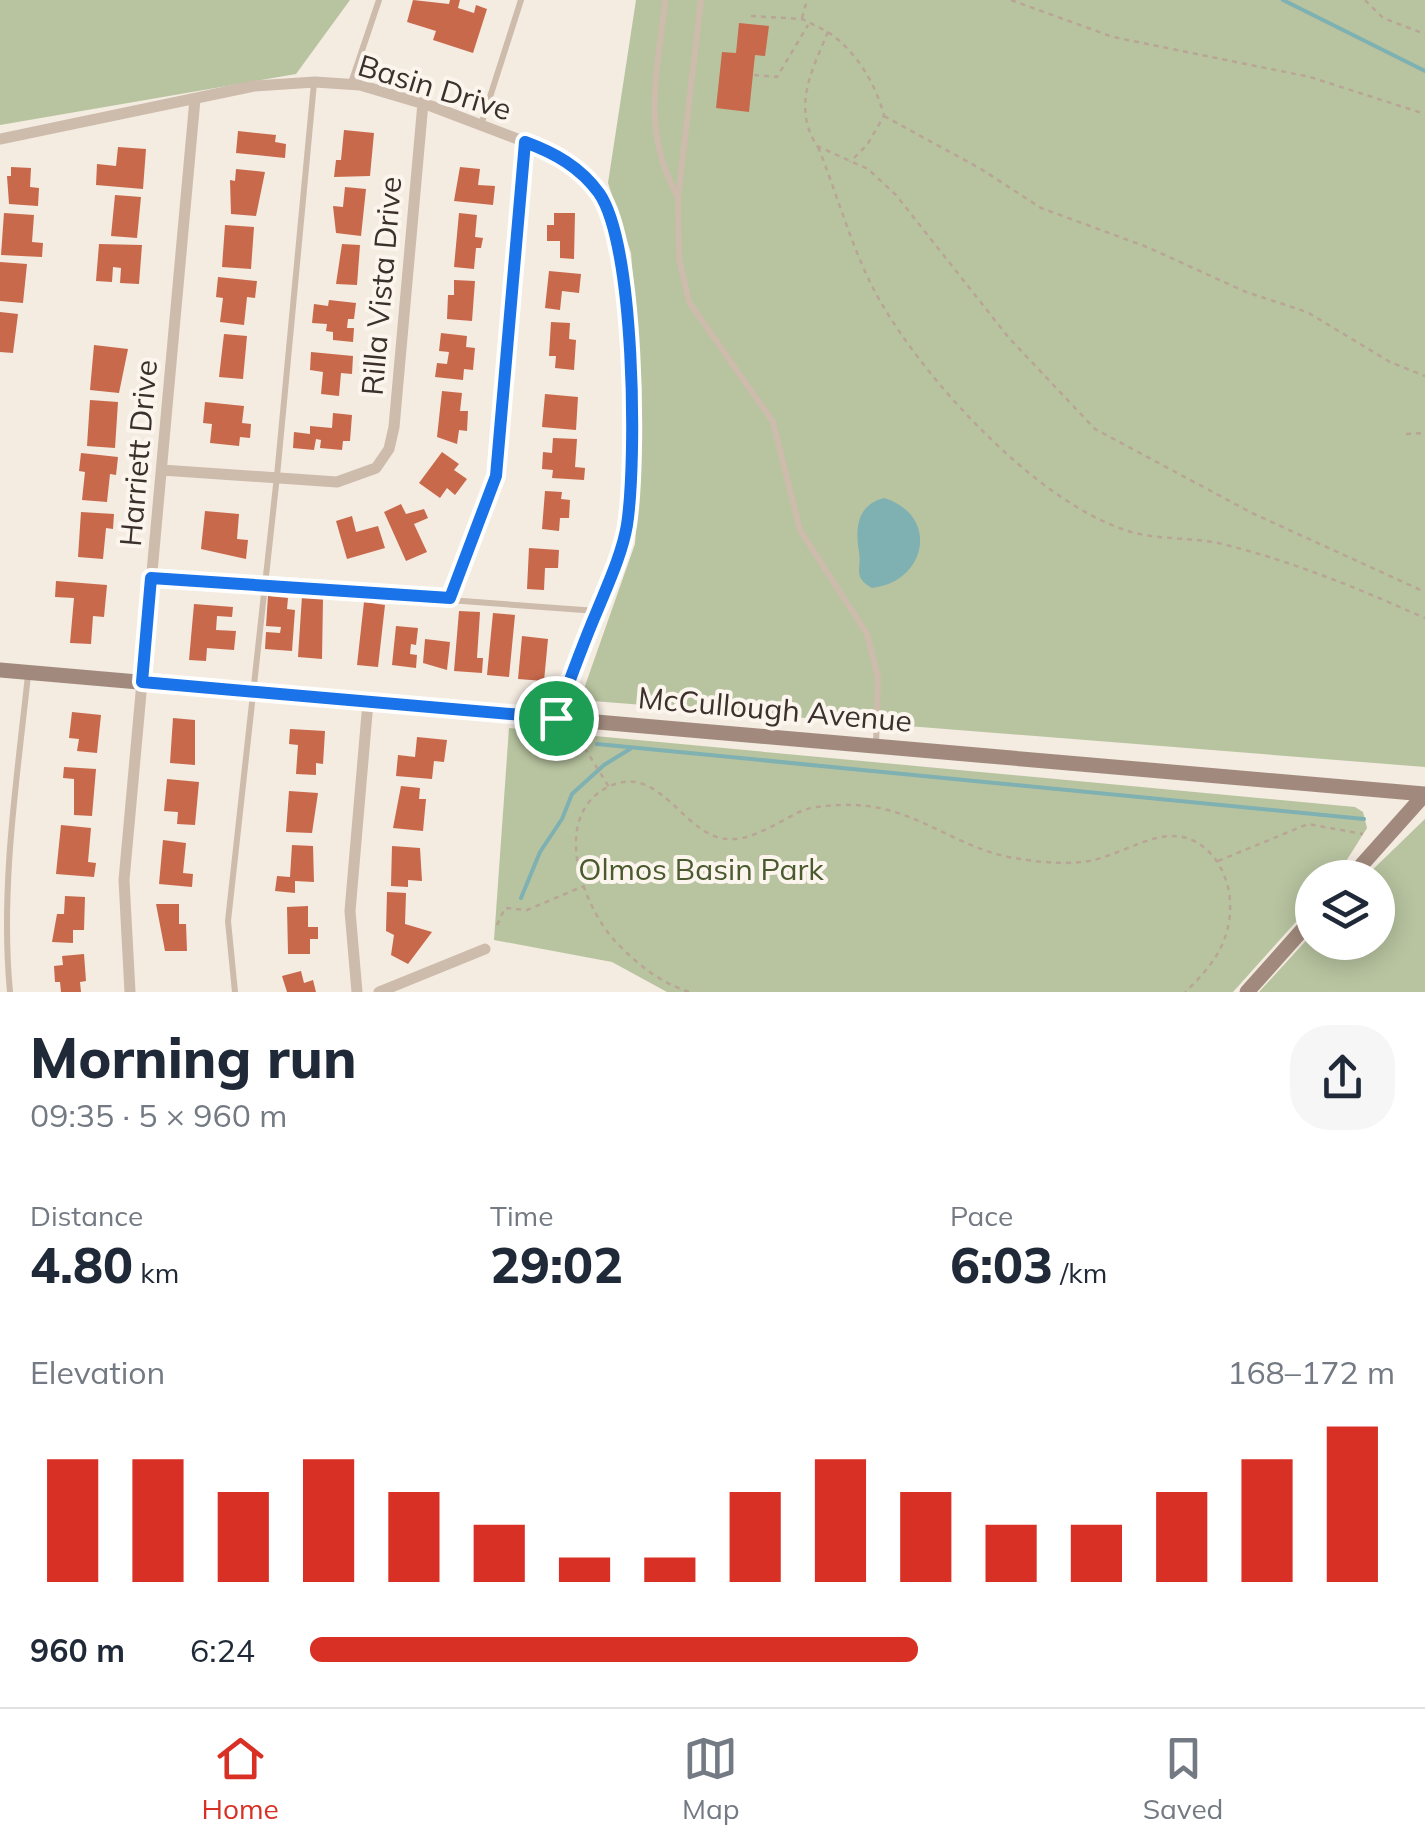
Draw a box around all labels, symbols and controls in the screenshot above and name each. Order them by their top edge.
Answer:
street label: Basin Drive [354,46,516,128]
street label: Rilla Vista Drive [353,175,409,397]
street label: Harriett Drive [111,358,165,548]
pin [514,676,599,761]
street label: McCullough Avenue [636,678,914,740]
icon: arrive [529,691,584,746]
park label: Olmos Basin Park [578,850,824,888]
map controls [1295,860,1395,960]
button: layers [1295,860,1395,960]
text: Morning run [30,1023,357,1092]
button: share [1290,1025,1395,1130]
text: 09:35 · 5 × 960 m [30,1095,287,1135]
text: Distance [30,1198,143,1233]
text: Time [490,1198,553,1233]
text: Pace [950,1198,1013,1233]
text: 4.80 [30,1233,133,1296]
text: 29:02 [490,1233,623,1296]
text: 6:03 [950,1233,1053,1296]
text: km [133,1255,179,1290]
text: /km [1053,1255,1107,1290]
text: Elevation [30,1352,165,1392]
text: 168–172 m [1227,1352,1395,1392]
text: 960 m [30,1630,125,1670]
text: 6:24 [190,1630,255,1670]
tab: Home [202,1731,279,1826]
tab: Map [682,1731,740,1826]
tab: Saved [1143,1731,1223,1826]

